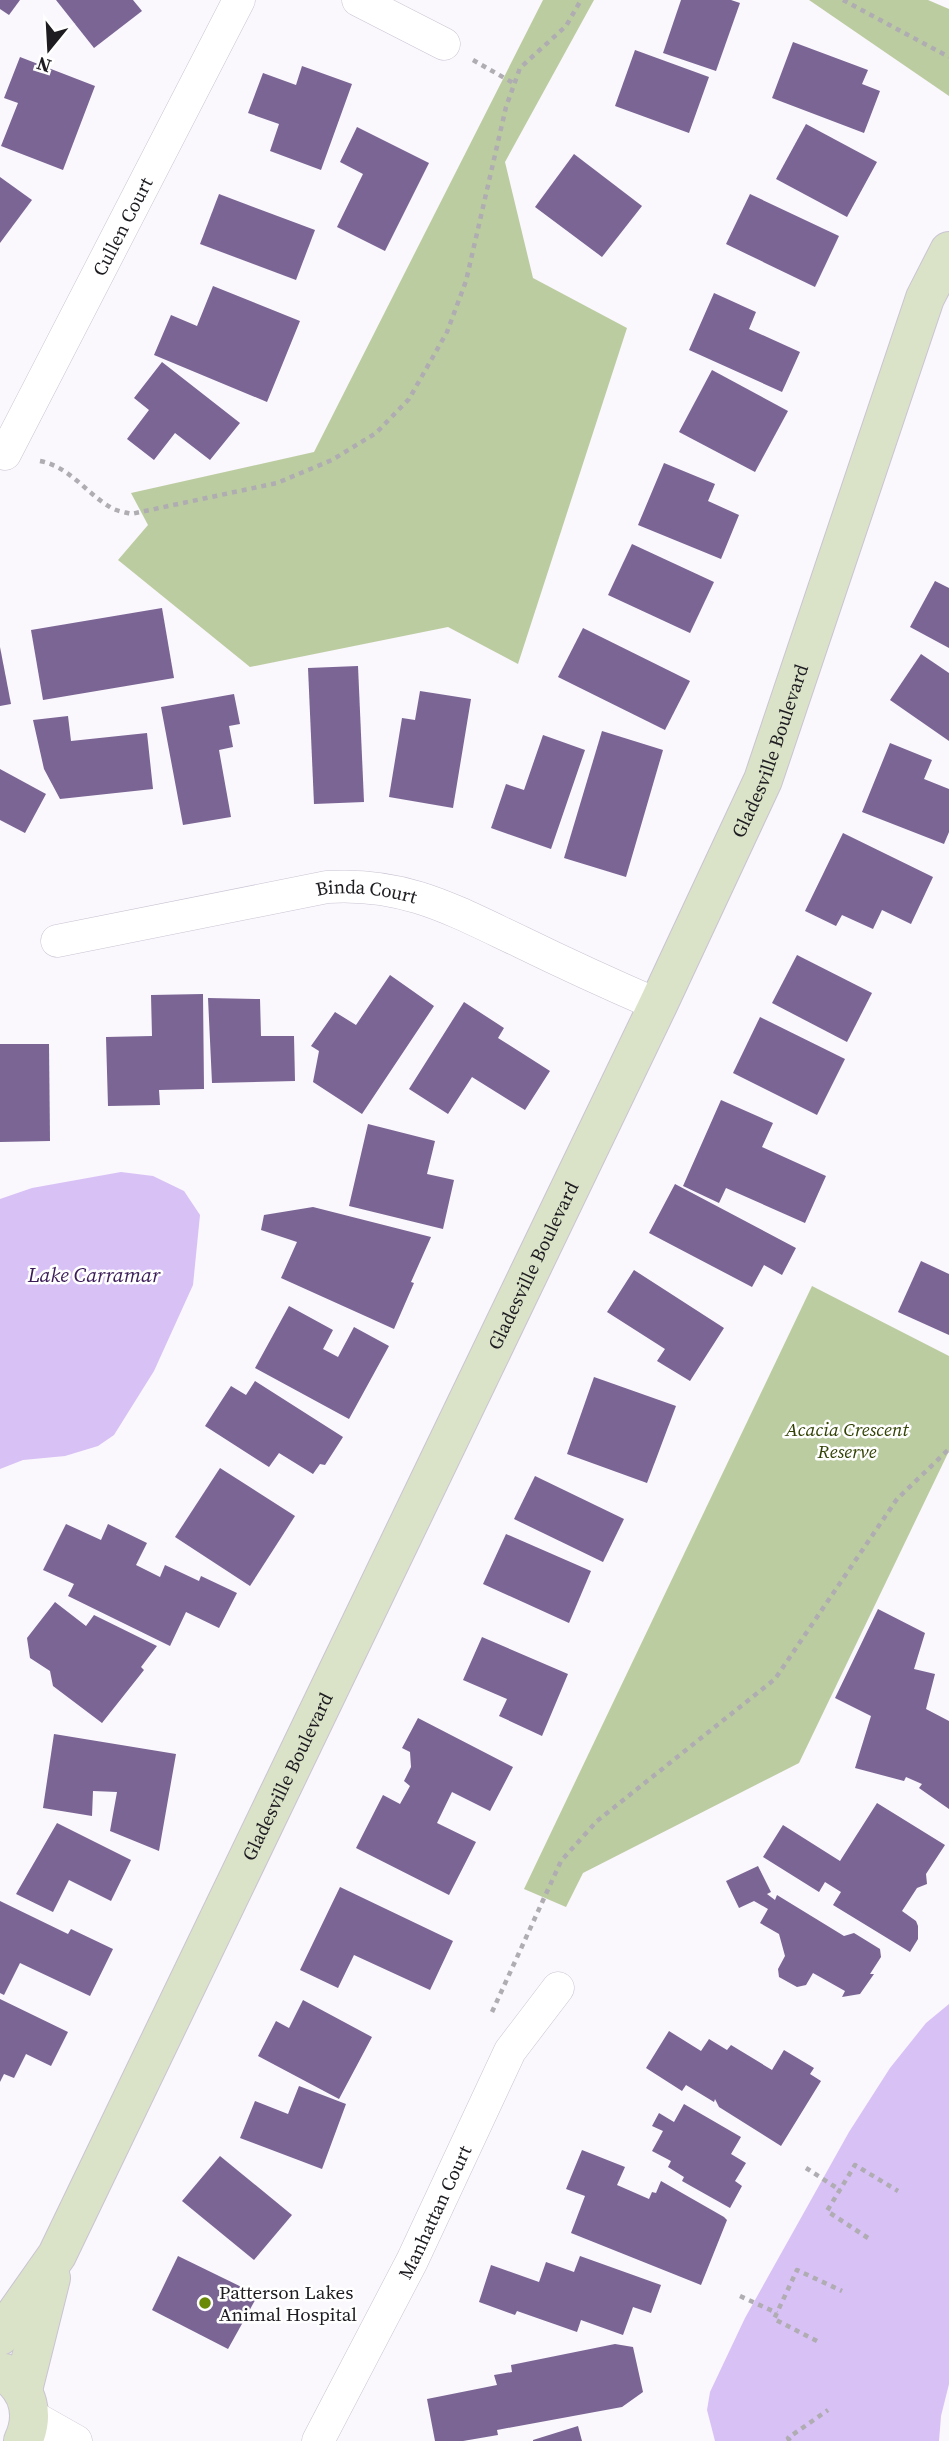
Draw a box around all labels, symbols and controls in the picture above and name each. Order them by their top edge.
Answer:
north arrow [14,14,84,84]
text: N [33,51,54,80]
street label: Cullen Court [86,172,159,280]
street label: Gladesville Boulevard [725,660,814,842]
street label: Binda Court [313,873,421,910]
street label: Gladesville Boulevard [481,1177,584,1354]
water label: Lake Carramar [27,1260,161,1289]
park label: Acacia Crescent Reserve [784,1416,909,1464]
street label: Gladesville Boulevard [236,1688,339,1865]
street label: Manhattan Court [392,2140,478,2283]
place label: Patterson Lakes Animal Hospital [219,2279,357,2327]
marker: Patterson Lakes Animal Hospital [197,2295,213,2311]

